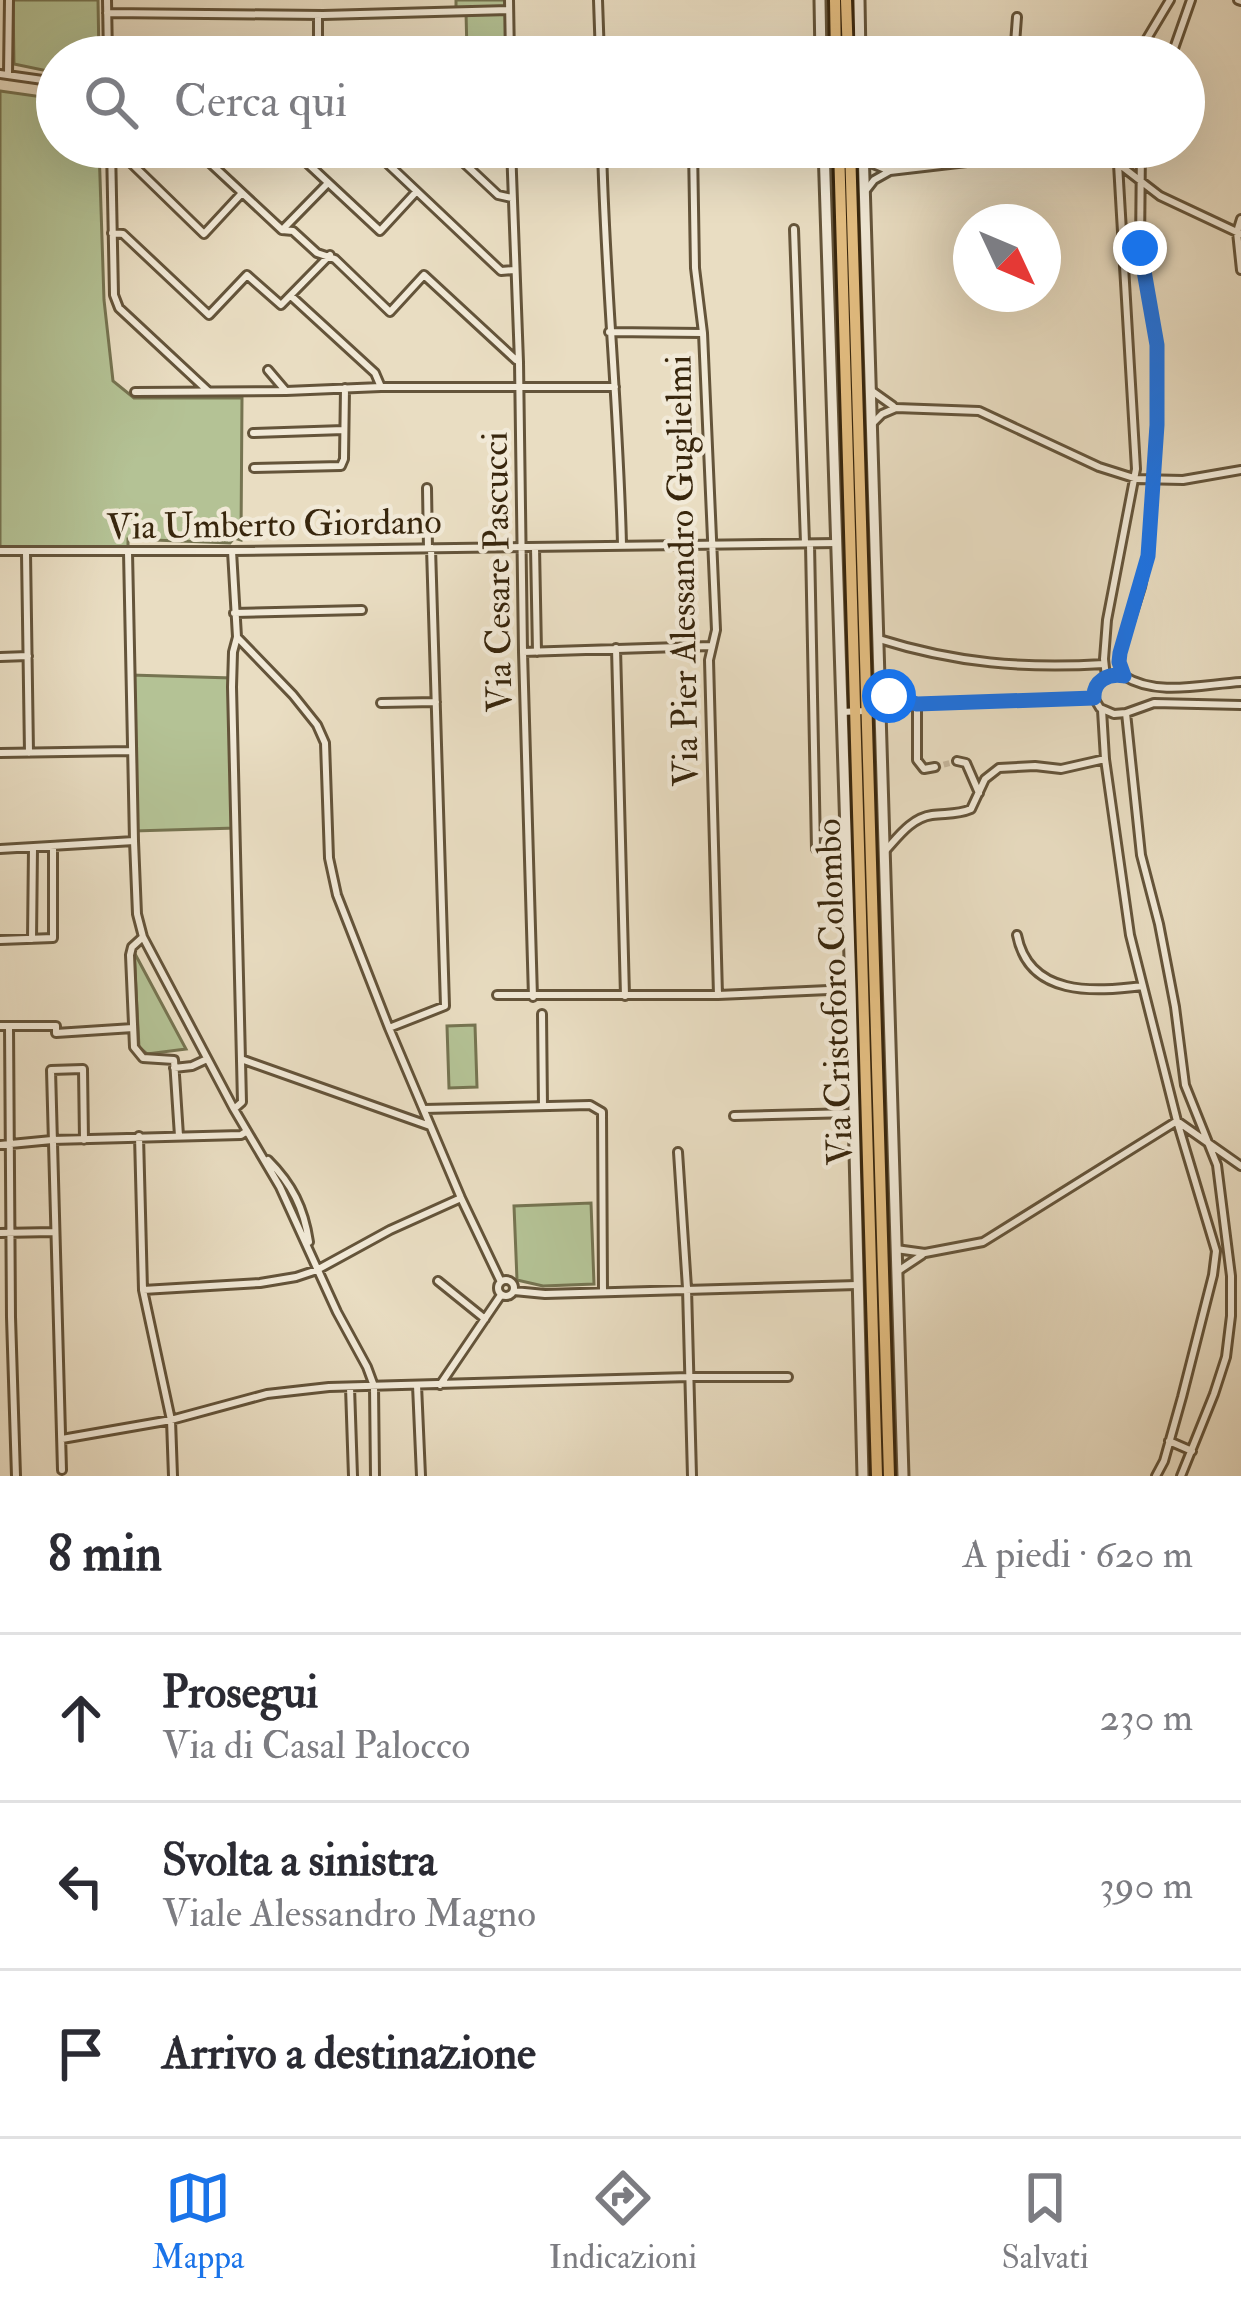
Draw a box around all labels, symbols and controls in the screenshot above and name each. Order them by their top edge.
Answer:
search box [36,36,1205,168]
icon: search [78,69,144,135]
text: Cerca qui [174,74,347,130]
north arrow [953,204,1061,312]
route end [1113,221,1167,275]
street label: Via Pier Alessandro Guglielmi [656,355,709,787]
street label: Via Cesare Pascucci [473,431,522,713]
street label: Via Umberto Giordano [106,499,442,550]
route start [862,669,916,723]
street label: Via Cristoforo Colombo [806,818,863,1166]
text: 8 min [48,1522,162,1586]
text: A piedi · 620 m [962,1530,1193,1579]
text: Prosegui [162,1665,318,1721]
icon: ahead [48,1685,114,1751]
text: 230 m [1100,1693,1193,1742]
text: Via di Casal Palocco [162,1721,470,1770]
text: Svolta a sinistra [162,1833,437,1889]
icon: left [48,1853,114,1919]
text: 390 m [1100,1861,1193,1910]
text: Viale Alessandro Magno [162,1889,536,1938]
icon: arrive [48,2021,114,2087]
text: Arrivo a destinazione [162,2026,536,2082]
tab: Mappa [152,2165,244,2278]
tab: Indicazioni [549,2165,697,2278]
tab: Salvati [1001,2165,1089,2278]

